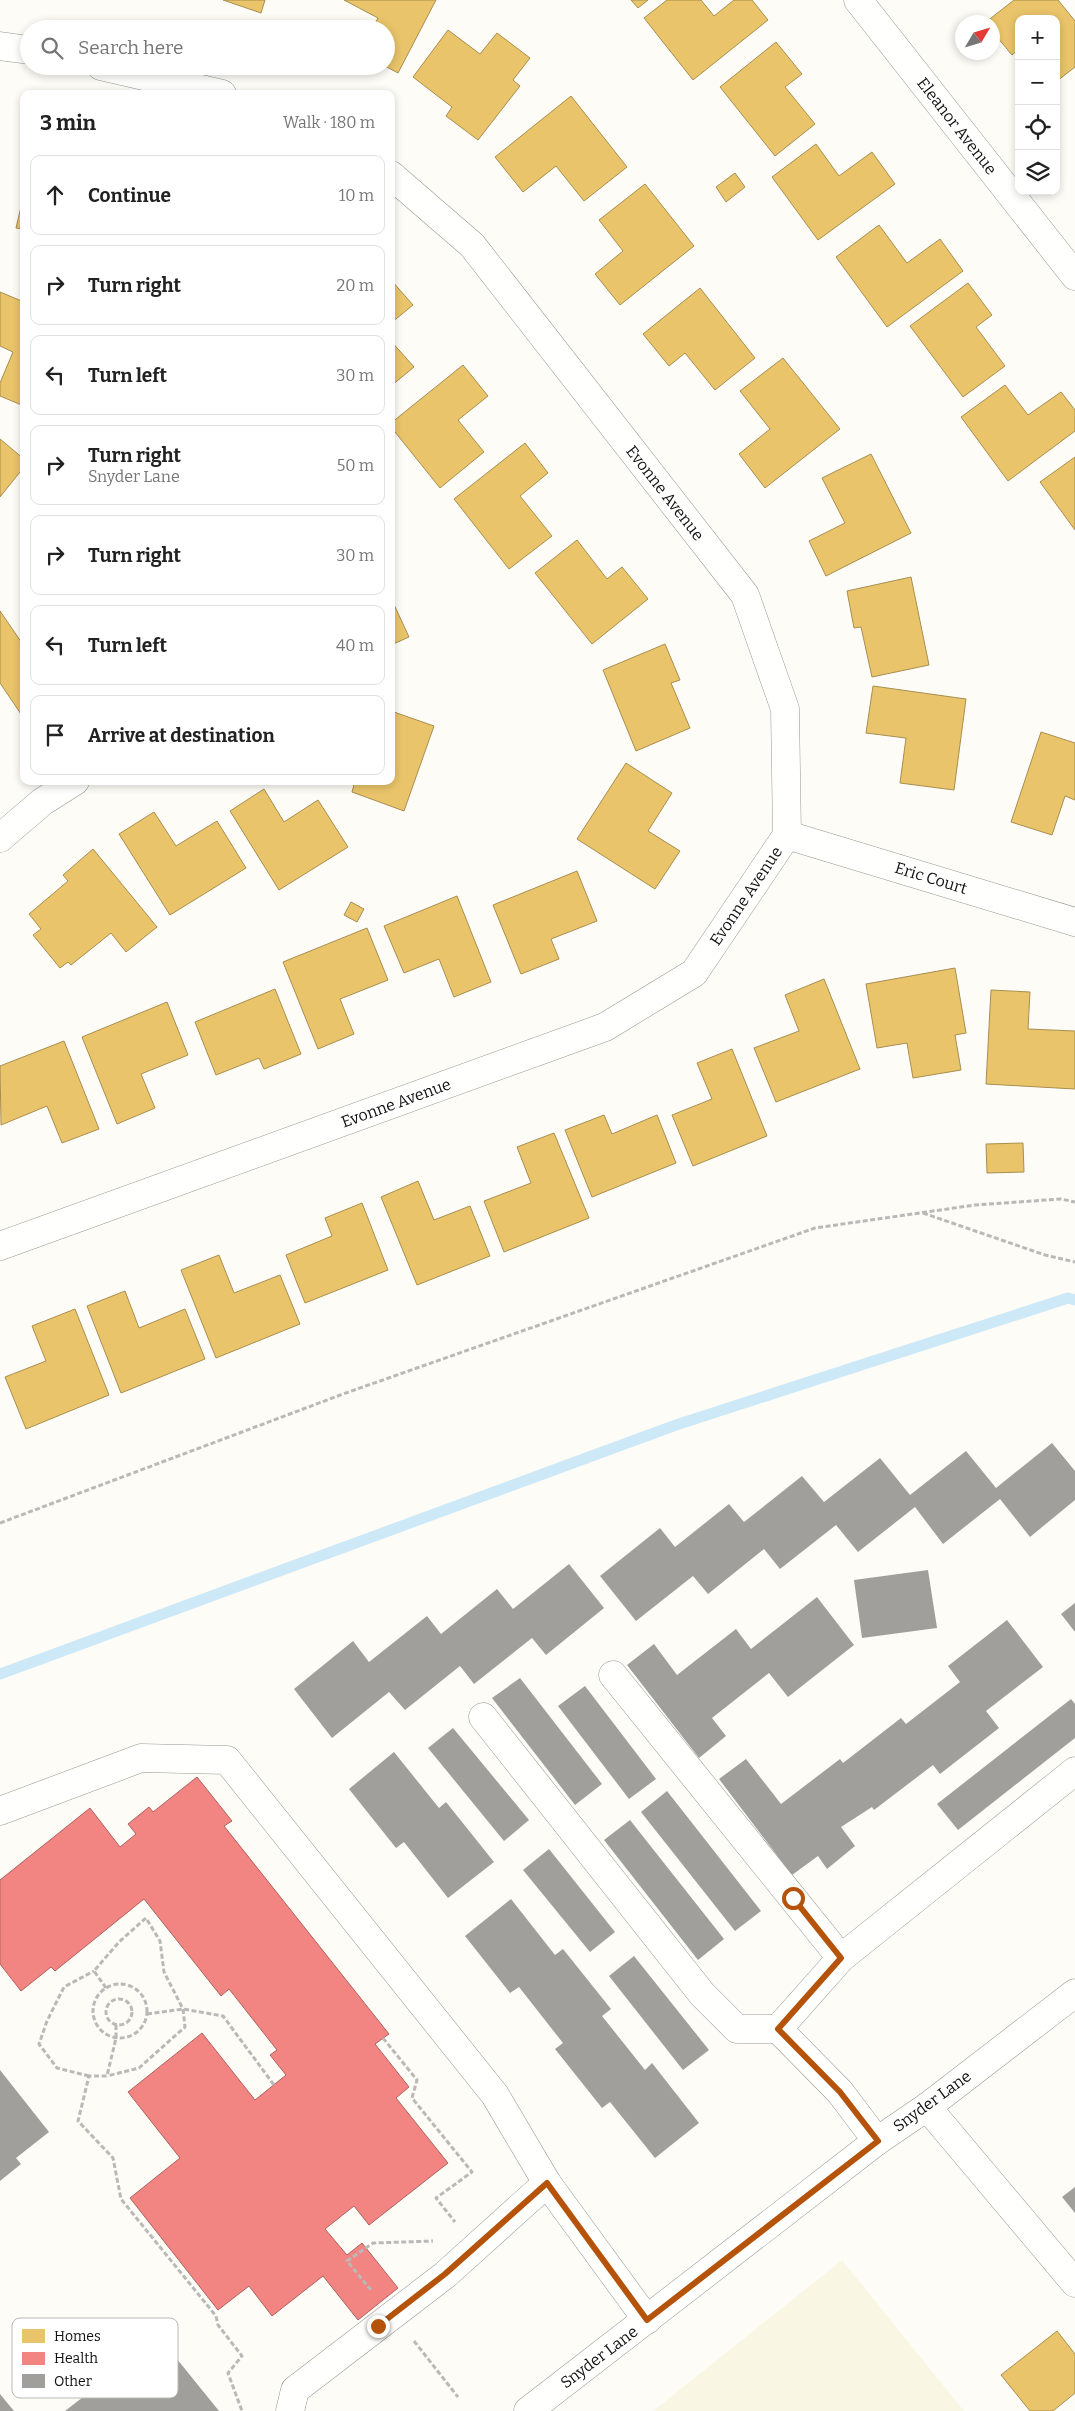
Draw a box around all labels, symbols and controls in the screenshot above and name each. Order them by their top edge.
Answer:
north arrow [955,15,1000,60]
map controls [1015,15,1060,195]
button: + [1015,15,1060,60]
search box [20,20,395,75]
icon: search [38,34,66,62]
text: Search here [78,36,183,59]
button: − [1015,60,1060,105]
street label: Eleanor Avenue [913,74,1001,178]
button: locate [1015,105,1060,150]
text: 3 min [40,110,96,136]
text: Walk · 180 m [283,113,375,132]
button: layers [1015,150,1060,195]
icon: ahead [41,181,69,209]
text: Continue [88,184,171,207]
text: 10 m [339,186,374,205]
icon: right [41,271,69,299]
text: Turn right [88,274,181,297]
text: 20 m [337,276,374,295]
icon: left [41,361,69,389]
text: Turn left [88,364,167,387]
text: 30 m [336,366,374,385]
street label: Evonne Avenue [622,442,708,544]
text: Turn right [88,444,181,467]
icon: right [41,451,69,479]
text: 50 m [337,456,374,475]
text: Snyder Lane [88,467,180,486]
icon: right [41,541,69,569]
text: Turn right [88,544,181,567]
text: 30 m [336,546,374,565]
icon: left [41,631,69,659]
text: Turn left [88,634,167,657]
text: 40 m [336,636,374,655]
icon: arrive [41,721,69,749]
text: Arrive at destination [88,724,275,747]
street label: Evonne Avenue [706,843,786,949]
street label: Eric Court [893,858,970,898]
street label: Evonne Avenue [339,1074,453,1132]
route start [782,1887,805,1910]
street label: Snyder Lane [889,2066,975,2136]
route end [367,2315,390,2338]
legend [12,2318,178,2398]
street label: Snyder Lane [557,2322,641,2392]
text: Homes [54,2328,101,2345]
text: Health [54,2350,98,2367]
text: Other [54,2373,92,2390]

